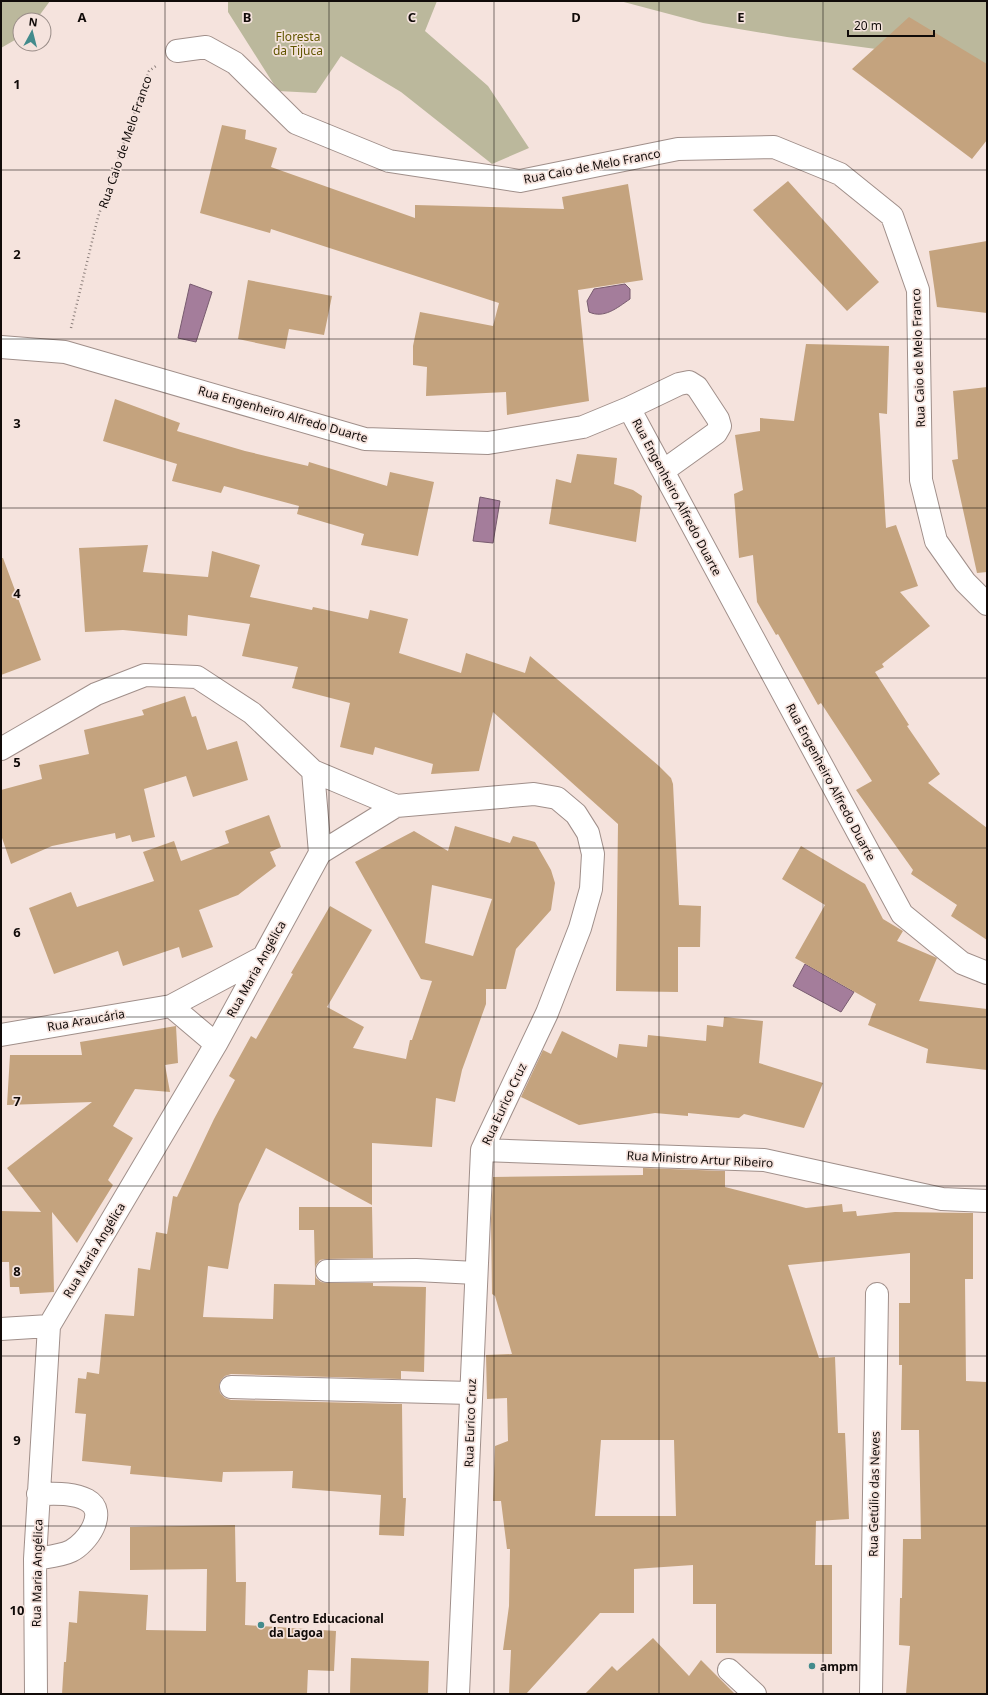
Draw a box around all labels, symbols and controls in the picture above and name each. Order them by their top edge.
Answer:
text: A [78,8,87,26]
text: B [243,8,251,26]
text: C [408,8,416,26]
text: D [571,8,581,26]
text: E [737,8,745,26]
north arrow [12,12,52,52]
scale bar [848,12,934,38]
text: N [28,14,39,30]
text: 20 m [854,17,882,34]
park label: Floresta da Tijuca [273,28,323,59]
street label: Rua Caio de Melo Franco [94,73,156,211]
text: 1 [13,75,21,93]
street label: Rua Caio de Melo Franco [522,144,662,188]
text: 2 [13,245,21,263]
street label: Rua Caio de Melo Franco [907,288,929,428]
street label: Rua Engenheiro Alfredo Duarte [196,382,370,446]
text: 3 [13,414,21,432]
street label: Rua Engenheiro Alfredo Duarte [628,415,726,579]
text: 4 [13,584,21,602]
street label: Rua Engenheiro Alfredo Duarte [782,700,880,864]
text: 5 [13,753,21,771]
street label: Rua Maria Angélica [222,918,290,1020]
text: 6 [13,923,21,941]
street label: Rua Araucária [46,1005,126,1035]
street label: Rua Eurico Cruz [478,1060,531,1148]
text: 7 [13,1092,21,1110]
street label: Rua Ministro Artur Ribeiro [626,1147,774,1171]
street label: Rua Maria Angélica [59,1199,129,1301]
text: 8 [13,1262,21,1280]
street label: Rua Eurico Cruz [460,1378,480,1468]
text: 9 [13,1431,21,1449]
street label: Rua Getúlio das Neves [864,1431,884,1557]
street label: Rua Maria Angélica [28,1519,46,1627]
text: 10 [10,1601,24,1619]
place label: Centro Educacional da Lagoa [269,1610,384,1641]
marker: Centro Educacional da Lagoa [256,1620,266,1630]
place label: ampm [820,1658,858,1675]
marker: ampm [807,1661,817,1671]

